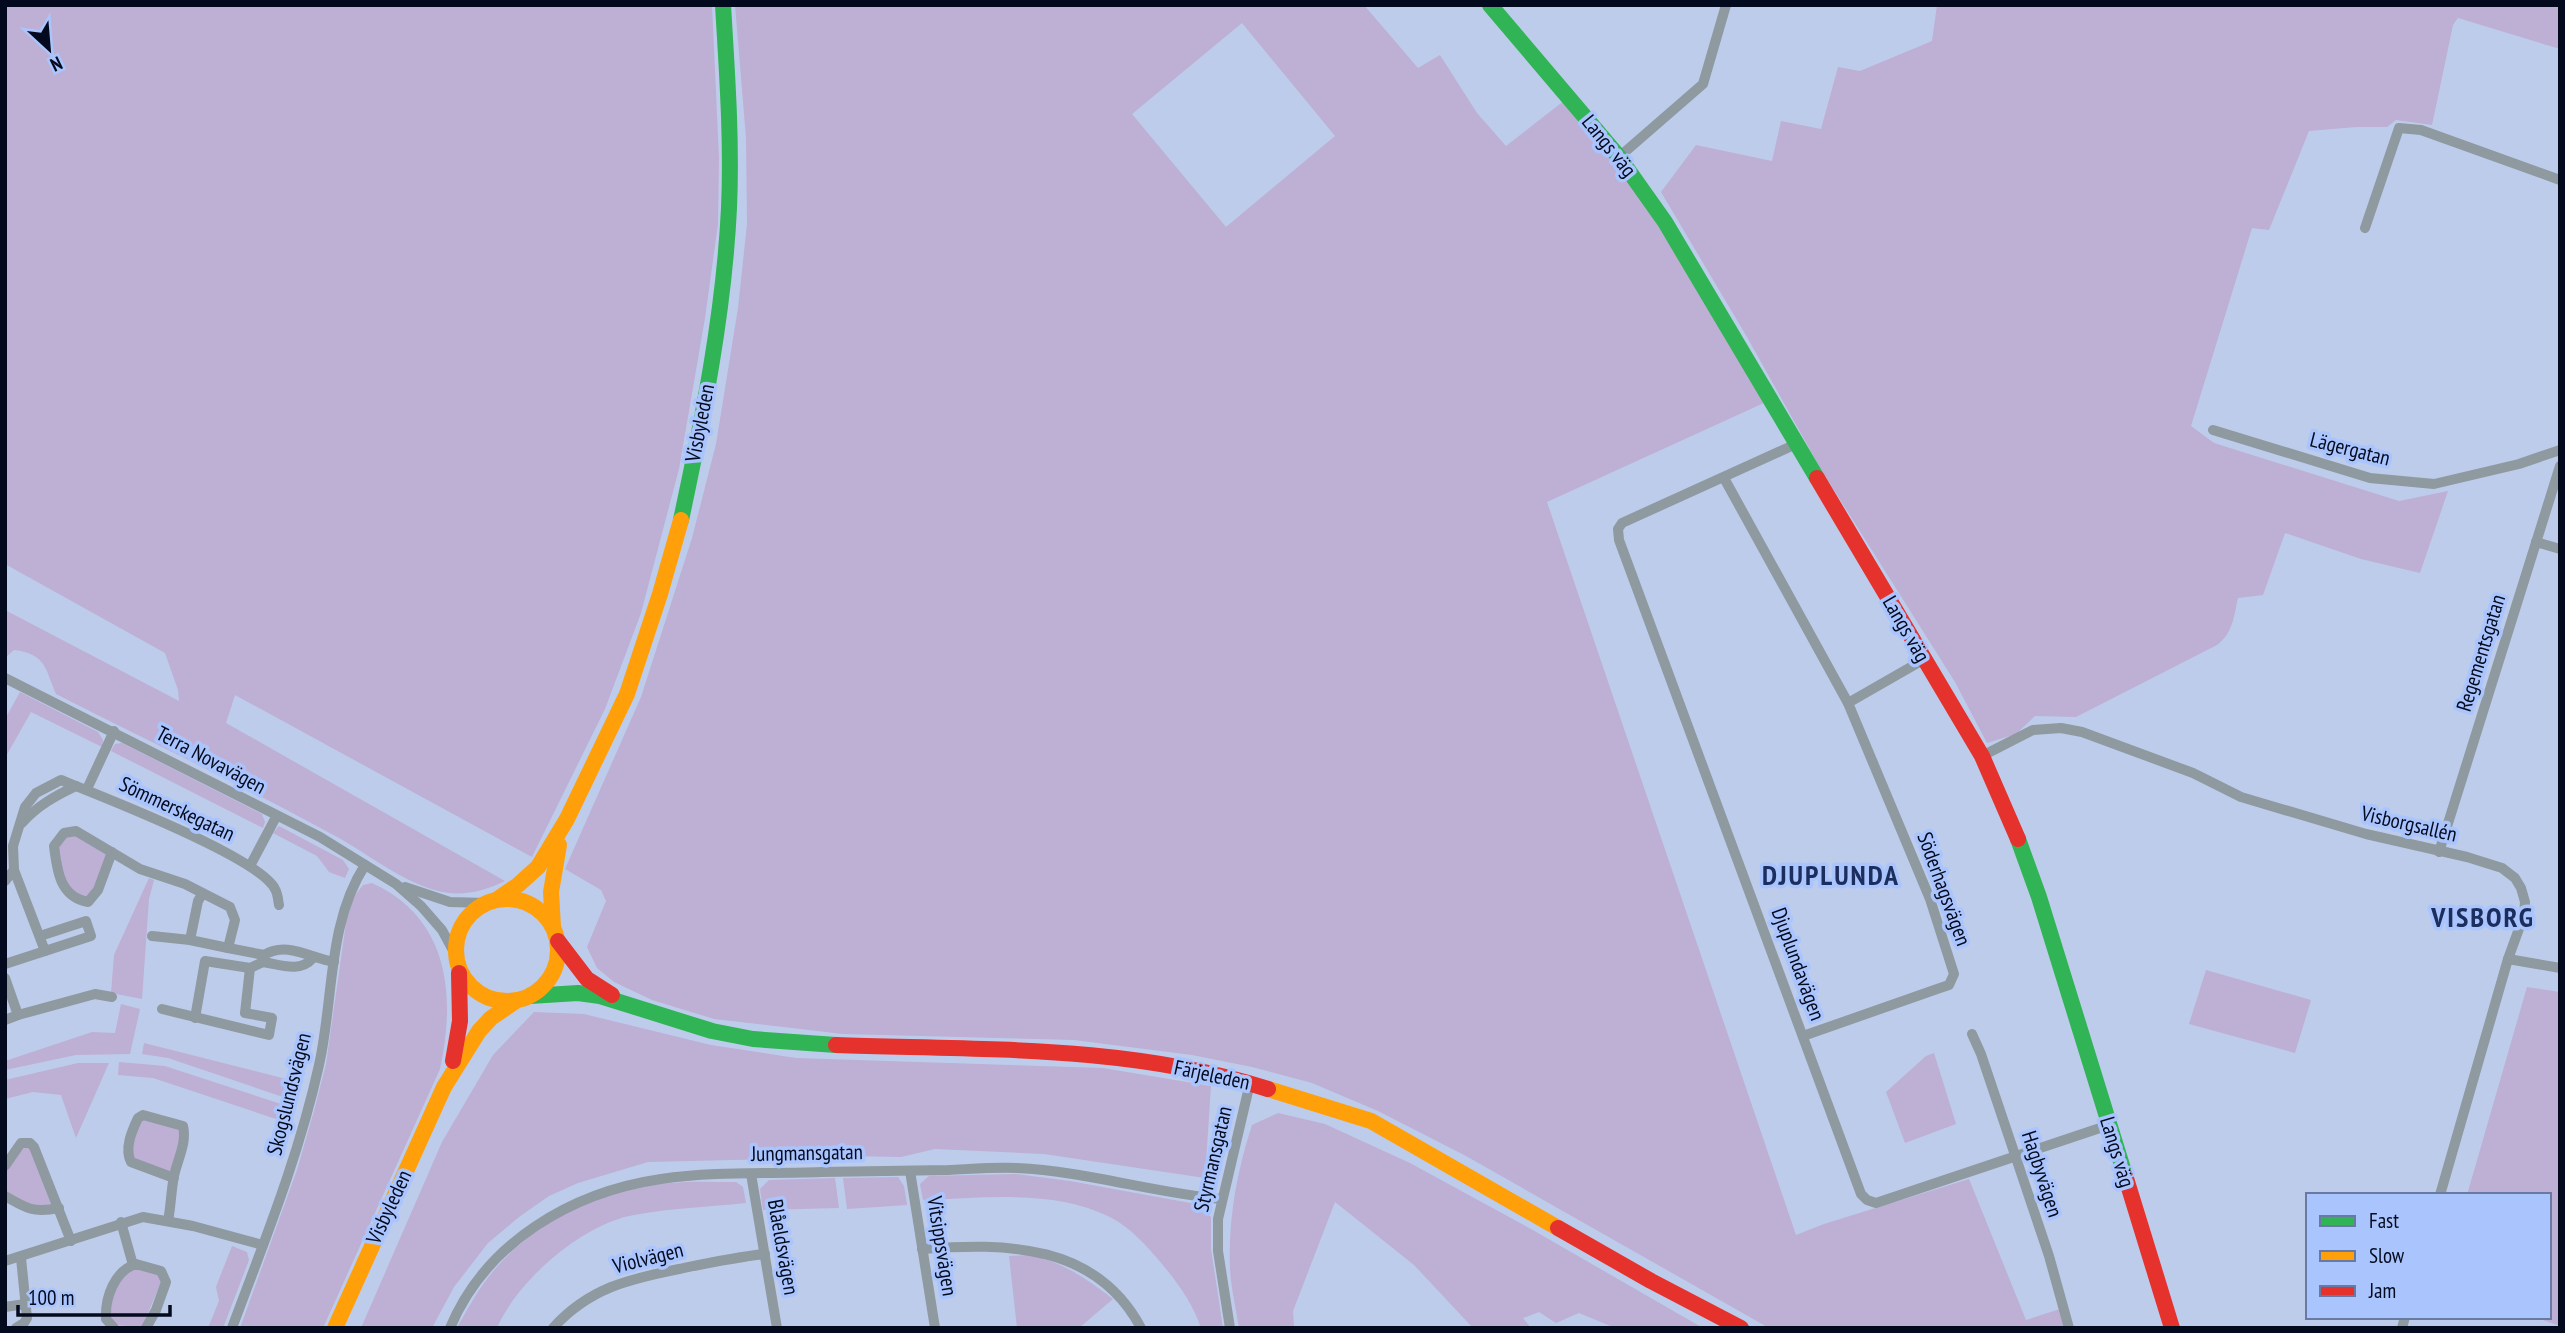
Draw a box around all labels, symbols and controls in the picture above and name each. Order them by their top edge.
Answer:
north arrow [14,14,84,84]
text: N [47,51,66,77]
street label: Langs väg [1576,109,1643,182]
street label: Visbyleden [679,382,720,465]
street label: Lägergatan [2307,426,2393,471]
street label: Langs väg [1877,591,1936,667]
street label: Regementsgatan [2450,591,2511,715]
street label: Terra Novavägen [152,719,271,800]
street label: Sömmerskegatan [115,770,239,847]
street label: Visborgsallén [2358,799,2460,848]
street label: Söderhagsvägen [1911,828,1977,949]
district label: DJUPLUNDA [1762,856,1900,893]
district label: VISBORG [2430,898,2535,935]
street label: Djuplundavägen [1766,904,1831,1024]
street label: Skogslundsvägen [260,1030,317,1158]
street label: Färjeleden [1172,1053,1252,1096]
street label: Styrmansgatan [1187,1103,1238,1214]
street label: Langs väg [2094,1113,2141,1190]
street label: Hagbyvägen [2016,1127,2069,1220]
street label: Jungmansgatan [750,1138,863,1167]
street label: Visbyleden [359,1165,417,1249]
street label: Vitsippsvägen [921,1193,964,1298]
legend [2306,1193,2551,1319]
street label: Blåeldsvägen [762,1197,805,1297]
text: Fast [2369,1207,2399,1234]
street label: Violvägen [609,1236,686,1280]
text: Slow [2369,1242,2405,1269]
scale bar [18,1274,170,1318]
text: Jam [2368,1277,2396,1304]
text: 100 m [28,1284,74,1311]

